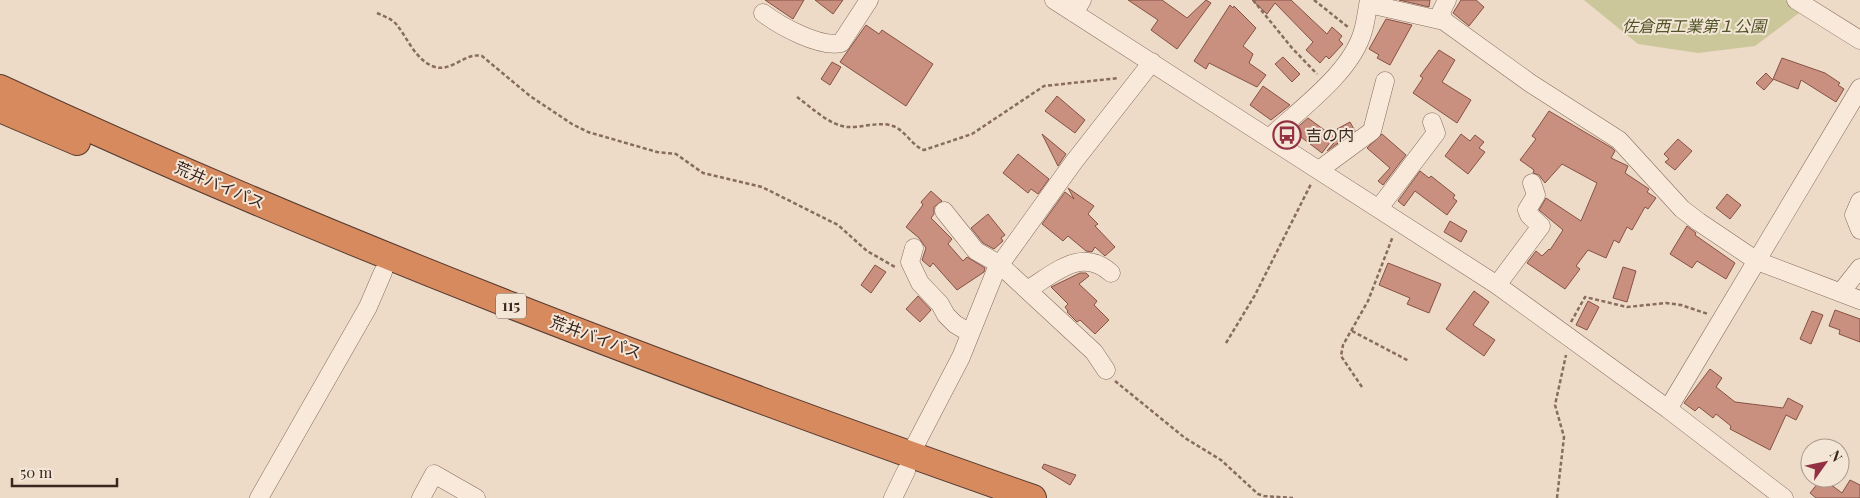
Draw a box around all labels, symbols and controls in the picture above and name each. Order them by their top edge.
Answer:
park label: 佐倉西工業第１公園 [1622,15,1768,36]
bus stop icon: 吉の内 [1272,120,1302,150]
place label: 吉の内 [1306,124,1354,145]
street label: 荒井バイパス [172,156,268,213]
road number: 115 [496,294,526,318]
street label: 荒井バイパス [548,310,645,363]
north arrow [1800,438,1850,488]
text: N [1826,446,1847,465]
scale bar [12,456,118,488]
text: 50 m [20,462,53,482]

